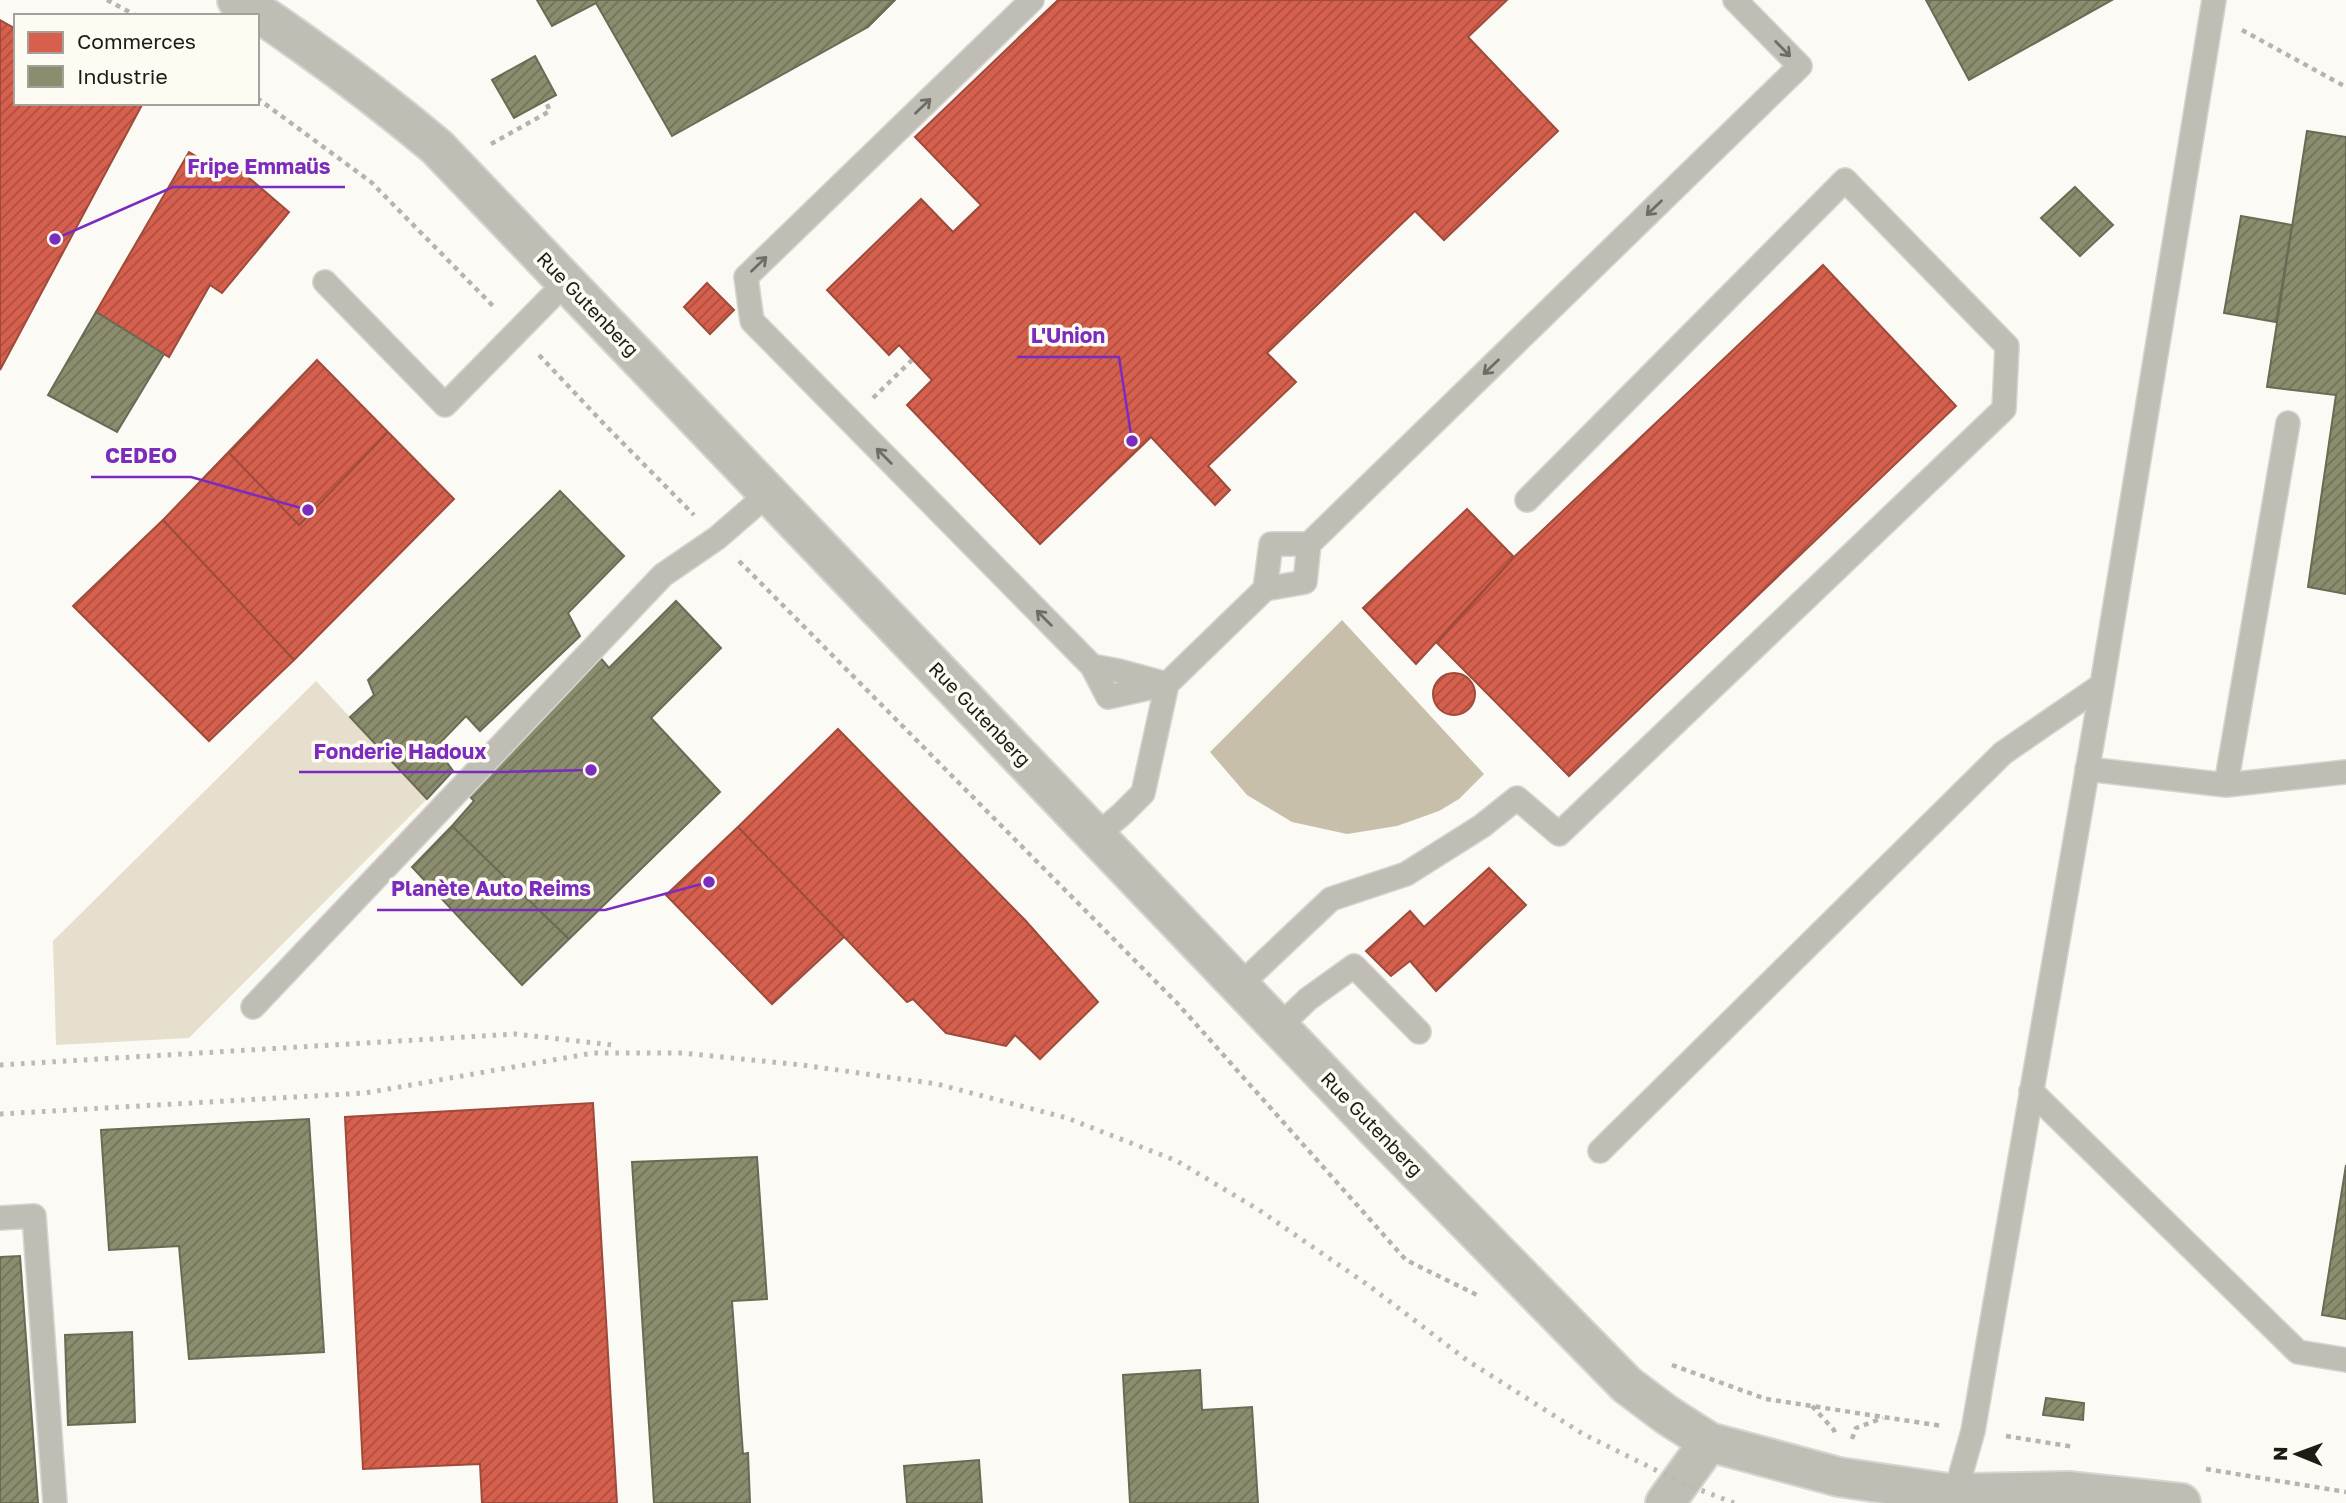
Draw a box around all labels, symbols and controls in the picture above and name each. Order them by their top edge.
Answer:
legend [14,14,259,105]
text: Commerces [77,28,196,54]
one-way arrow [1774,40,1791,57]
text: Industrie [77,63,168,89]
one-way arrow [914,97,931,114]
callout: Fripe Emmaüs [173,145,345,187]
text: Fripe Emmaüs [187,153,331,179]
one-way arrow [1646,199,1663,216]
street label: Rue Gutenberg [533,247,644,361]
one-way arrow [751,255,768,272]
callout: L'Union [1017,315,1119,357]
text: L'Union [1031,322,1105,348]
one-way arrow [1483,358,1500,375]
callout: CEDEO [91,435,191,477]
text: CEDEO [105,442,177,468]
one-way arrow [875,447,892,464]
one-way arrow [1035,609,1052,626]
street label: Rue Gutenberg [925,657,1036,771]
callout: Fonderie Hadoux [299,730,500,772]
text: Fonderie Hadoux [314,738,486,764]
callout: Planète Auto Reims [377,868,605,910]
text: Planète Auto Reims [391,875,591,901]
street label: Rue Gutenberg [1317,1067,1428,1181]
north arrow [2262,1419,2332,1489]
text: N [2268,1446,2291,1461]

